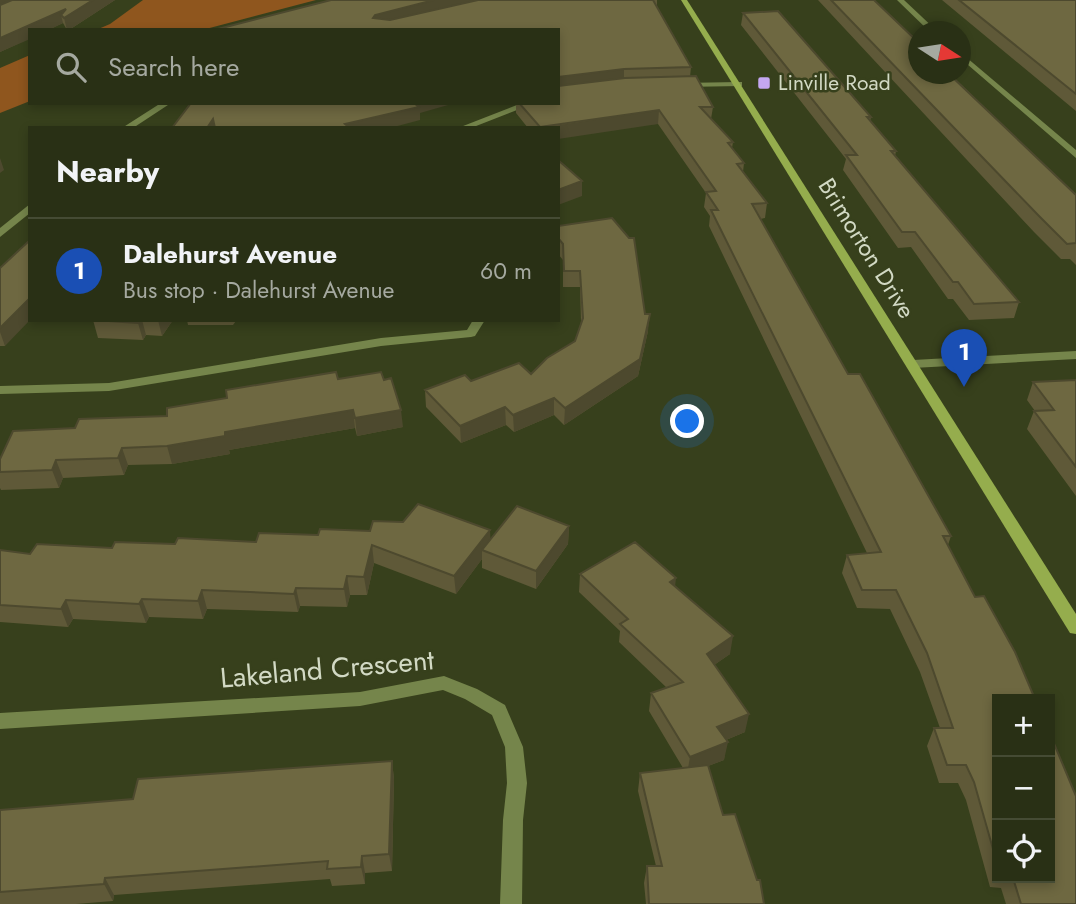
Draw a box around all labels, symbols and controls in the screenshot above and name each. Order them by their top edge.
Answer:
north arrow [908,21,971,84]
search box [28,28,560,105]
icon: search [52,48,90,86]
text: Search here [108,48,240,86]
place label: Linville Road [778,68,891,98]
marker: Linville Road [756,75,772,91]
text: Nearby [56,150,159,193]
street label: Brimorton Drive [810,171,924,325]
text: Dalehurst Avenue [123,235,337,273]
text: 1 [73,254,85,288]
text: 60 m [480,254,532,288]
text: Bus stop · Dalehurst Avenue [123,273,394,307]
pin: 1 [941,329,987,387]
your location [670,404,704,438]
street label: Lakeland Crescent [218,639,436,699]
map controls [992,694,1055,883]
button: + [992,694,1055,757]
button: − [992,757,1055,820]
button: locate [992,820,1055,883]

